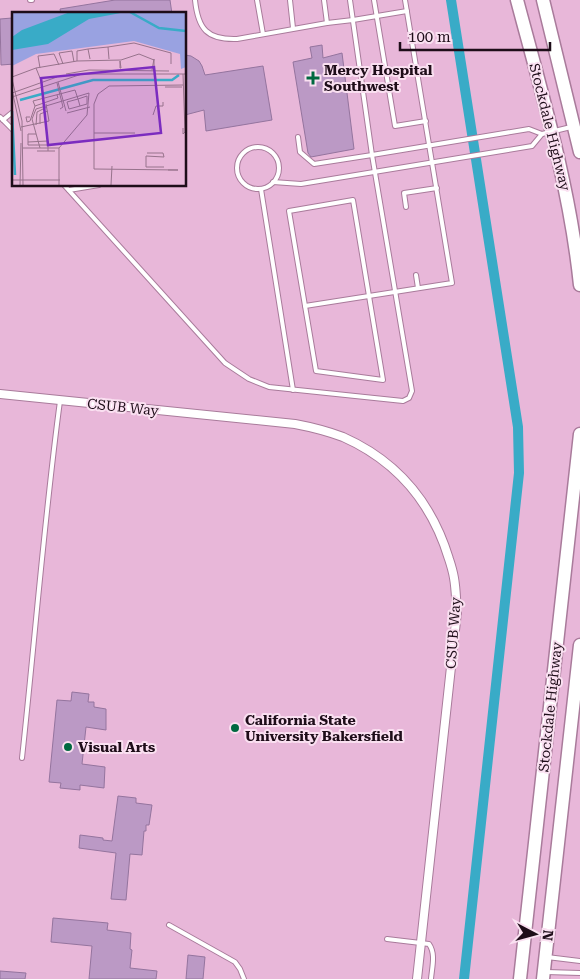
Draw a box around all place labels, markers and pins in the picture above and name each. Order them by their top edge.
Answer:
place label: Mercy Hospital Southwest [324,62,433,94]
marker: Mercy Hospital Southwest [306,71,320,85]
place label: California State University Bakersfield [245,712,404,744]
marker: California State University Bakersfield [229,722,241,734]
place label: Visual Arts [78,739,155,755]
marker: Visual Arts [62,741,74,753]

